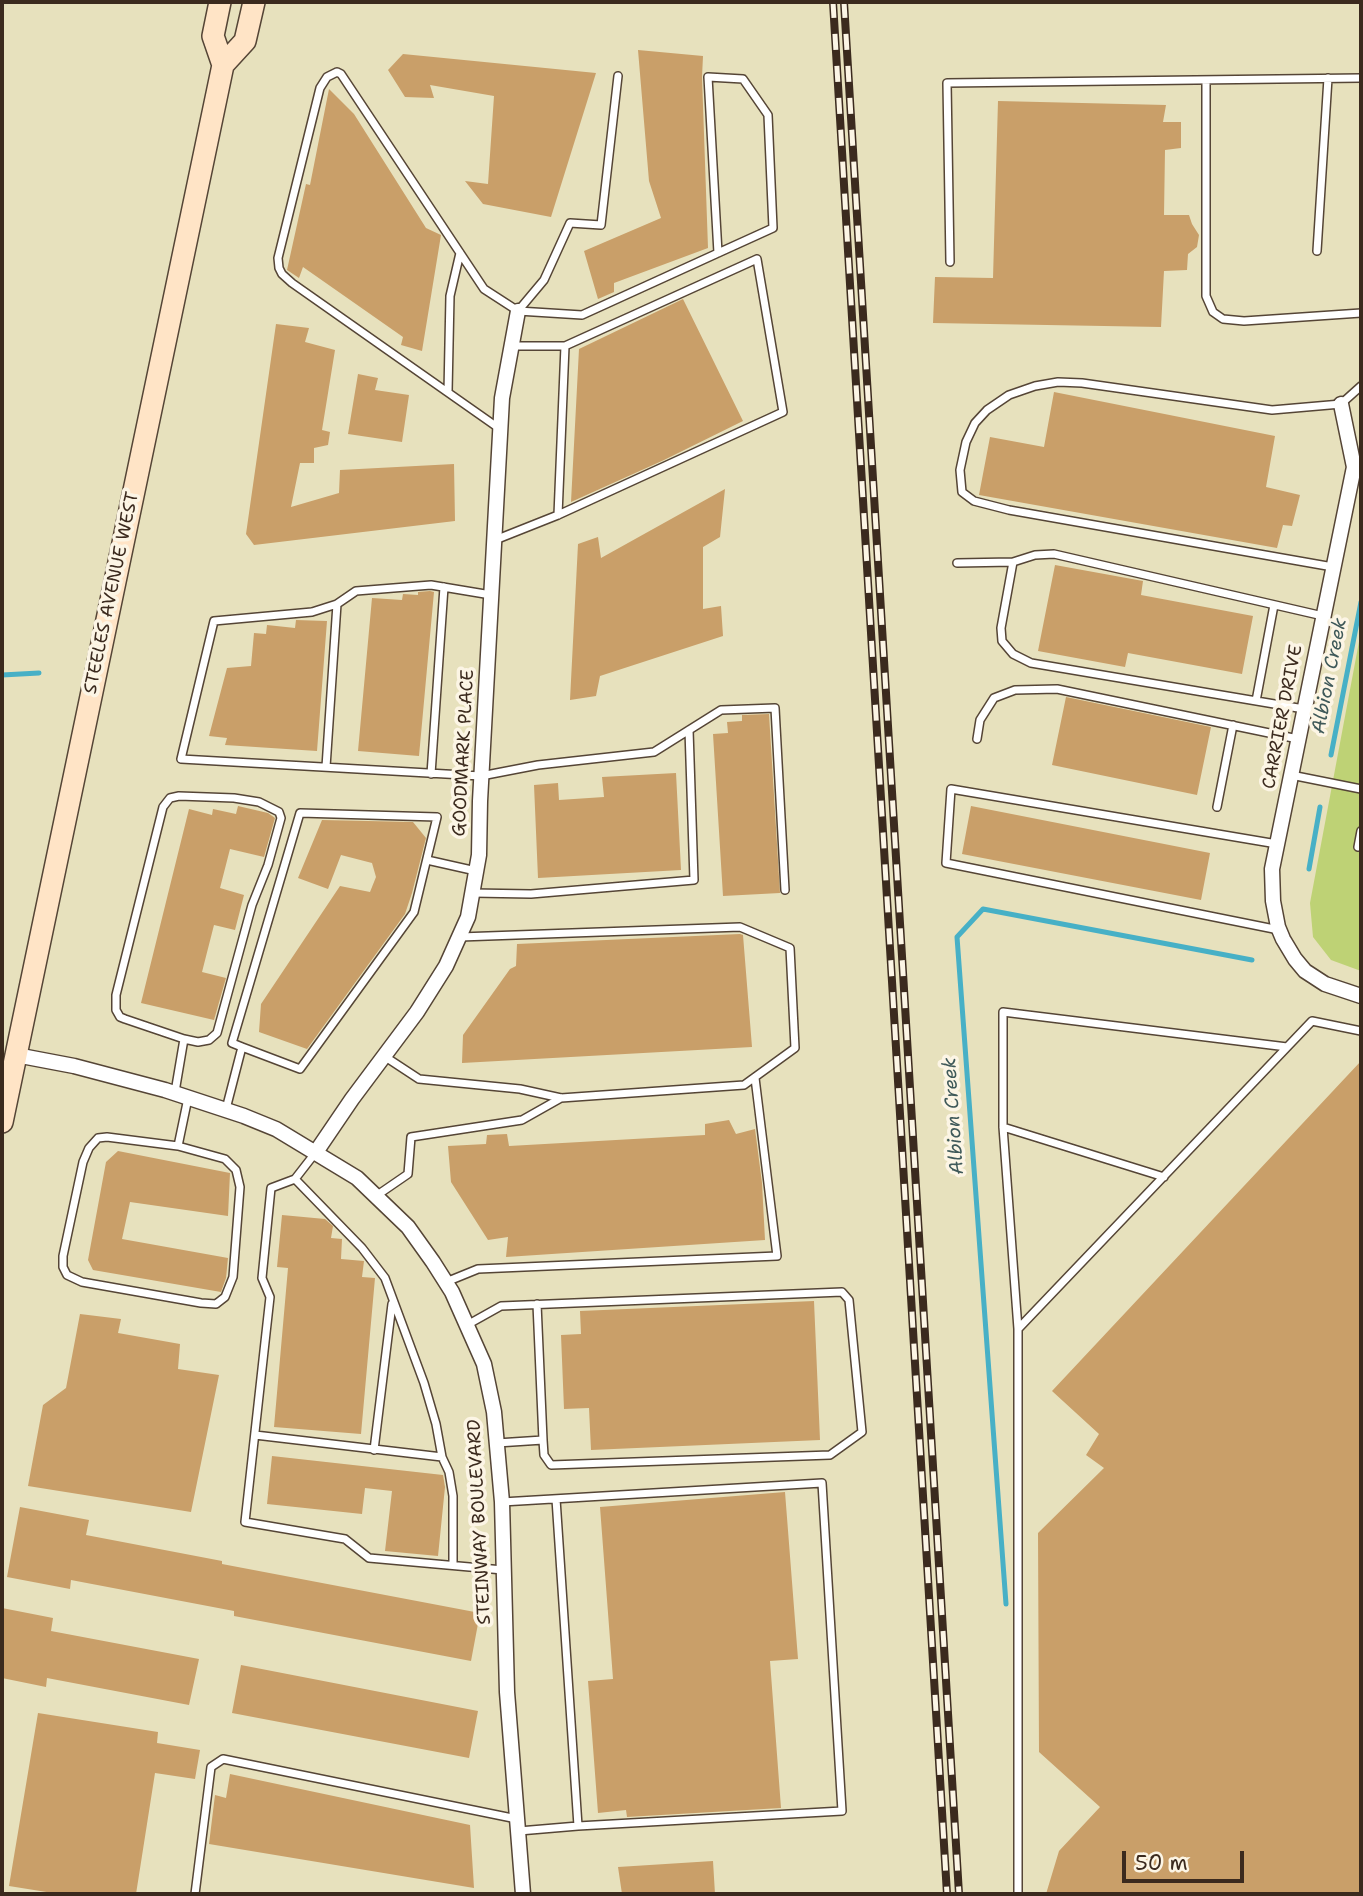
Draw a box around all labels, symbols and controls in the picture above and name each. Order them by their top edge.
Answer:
street label: STEELES AVENUE WEST [80,490,144,696]
water label: Albion Creek [1308,616,1352,736]
street label: CARRIER DRIVE [1258,643,1308,791]
street label: GOODMARK PLACE [449,669,479,837]
water label: Albion Creek [939,1057,969,1175]
street label: STEINWAY BOULEVARD [464,1419,496,1625]
scale bar [1125,1836,1248,1880]
text: 50 m [1135,1849,1188,1877]

